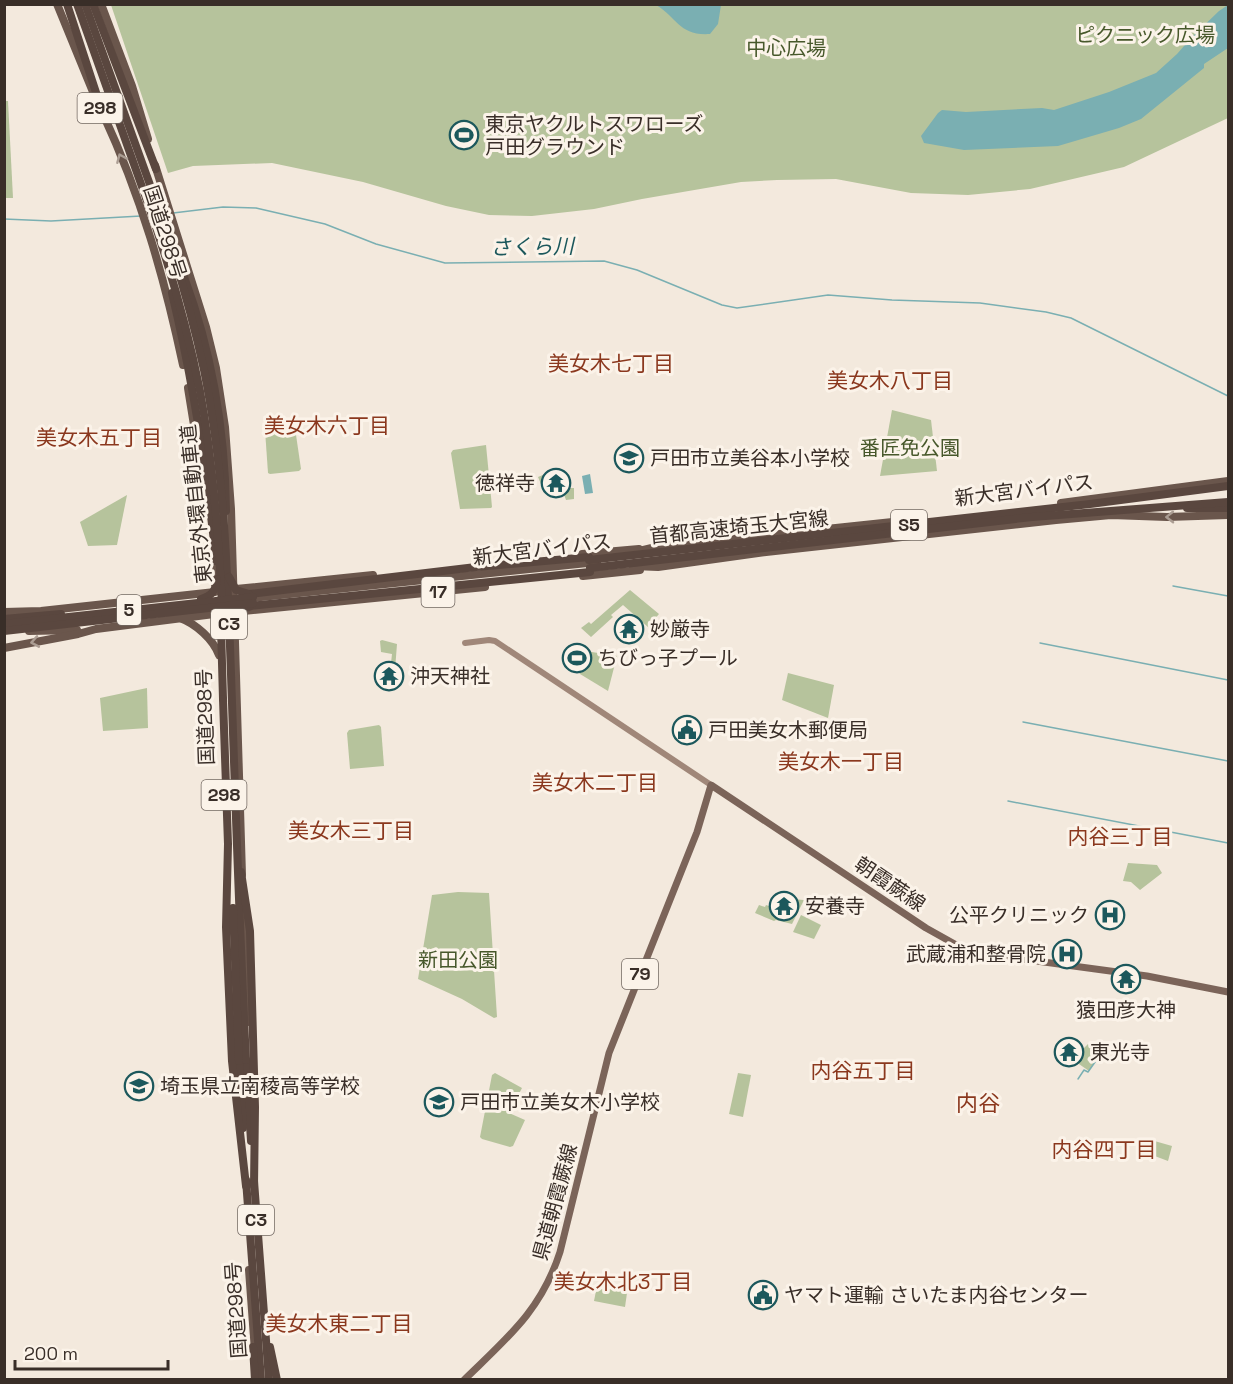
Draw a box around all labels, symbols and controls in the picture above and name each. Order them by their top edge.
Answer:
park label: ピクニック広場 [1075,22,1215,48]
park label: 中心広場 [746,35,826,61]
road number: 298 [78,93,122,123]
place label: 東京ヤクルトスワローズ 戸田グラウンド [485,111,703,160]
sports icon: 東京ヤクルトスワローズ 戸田グラウンド [448,119,480,151]
one-way arrow [116,153,128,164]
street label: 国道298号 [138,182,192,282]
water label: さくら川 [490,232,576,261]
district label: 美女木七丁目 [548,350,674,377]
district label: 美女木八丁目 [827,367,953,394]
district label: 美女木六丁目 [264,412,390,439]
street label: 東京外環自動車道 [175,423,217,585]
district label: 美女木五丁目 [36,424,162,451]
park label: 番匠免公園 [860,435,960,461]
school or university icon: 戸田市立美谷本小学校 [613,442,645,474]
place label: 戸田市立美谷本小学校 [650,445,850,471]
temple icon: 徳祥寺 [540,467,572,499]
street label: 新大宮バイパス [953,469,1095,511]
place label: 徳祥寺 [475,470,535,496]
street label: 首都高速埼玉大宮線 [648,505,830,549]
road number: S5 [891,510,927,540]
one-way arrow [1166,511,1175,523]
street label: 新大宮バイパス [471,528,613,570]
road number: 17 [422,577,454,607]
road number: 5 [117,595,141,625]
road number: C3 [211,609,247,639]
temple icon: 妙厳寺 [613,613,645,645]
place label: 妙厳寺 [650,616,710,642]
one-way arrow [30,636,40,648]
sports icon: ちびっ子プール [561,642,593,674]
place label: ちびっ子プール [598,645,738,671]
temple icon: 沖天神社 [373,660,405,692]
place label: 沖天神社 [410,663,490,689]
street label: 国道298号 [190,668,220,766]
public building icon: 戸田美女木郵便局 [671,714,703,746]
place label: 戸田美女木郵便局 [708,717,868,743]
district label: 美女木一丁目 [778,748,904,775]
district label: 美女木二丁目 [532,769,658,796]
road number: 298 [202,780,246,810]
district label: 美女木三丁目 [288,817,414,844]
district label: 内谷三丁目 [1068,823,1173,850]
street label: 朝霞蕨線 [850,851,930,917]
temple icon: 安養寺 [768,890,800,922]
place label: 安養寺 [805,893,865,919]
hospital icon: 公平クリニック [1094,899,1126,931]
place label: 公平クリニック [949,902,1089,928]
hospital icon: 武蔵浦和整骨院 [1051,938,1083,970]
place label: 武蔵浦和整骨院 [906,941,1046,967]
park label: 新田公園 [418,947,498,973]
road number: 79 [622,959,658,989]
temple icon: 猿田彦大神 [1110,963,1142,995]
place label: 猿田彦大神 [1076,997,1176,1023]
temple icon: 東光寺 [1053,1036,1085,1068]
place label: 東光寺 [1090,1039,1150,1065]
district label: 内谷五丁目 [811,1057,916,1084]
school or university icon: 埼玉県立南稜高等学校 [123,1070,155,1102]
place label: 埼玉県立南稜高等学校 [160,1073,360,1099]
school or university icon: 戸田市立美女木小学校 [423,1086,455,1118]
place label: 戸田市立美女木小学校 [460,1089,660,1115]
district label: 内谷 [956,1089,1000,1117]
district label: 内谷四丁目 [1052,1136,1157,1163]
street label: 県道朝霞蕨線 [527,1141,583,1263]
road number: C3 [238,1205,274,1235]
street label: 国道298号 [220,1261,252,1359]
district label: 美女木北3丁目 [554,1268,692,1295]
public building icon: ヤマト運輸 さいたま内谷センター [747,1279,779,1311]
place label: ヤマト運輸 さいたま内谷センター [784,1282,1089,1308]
district label: 美女木東二丁目 [266,1310,413,1337]
scale bar [15,1333,168,1371]
text: 200 m [24,1342,78,1365]

